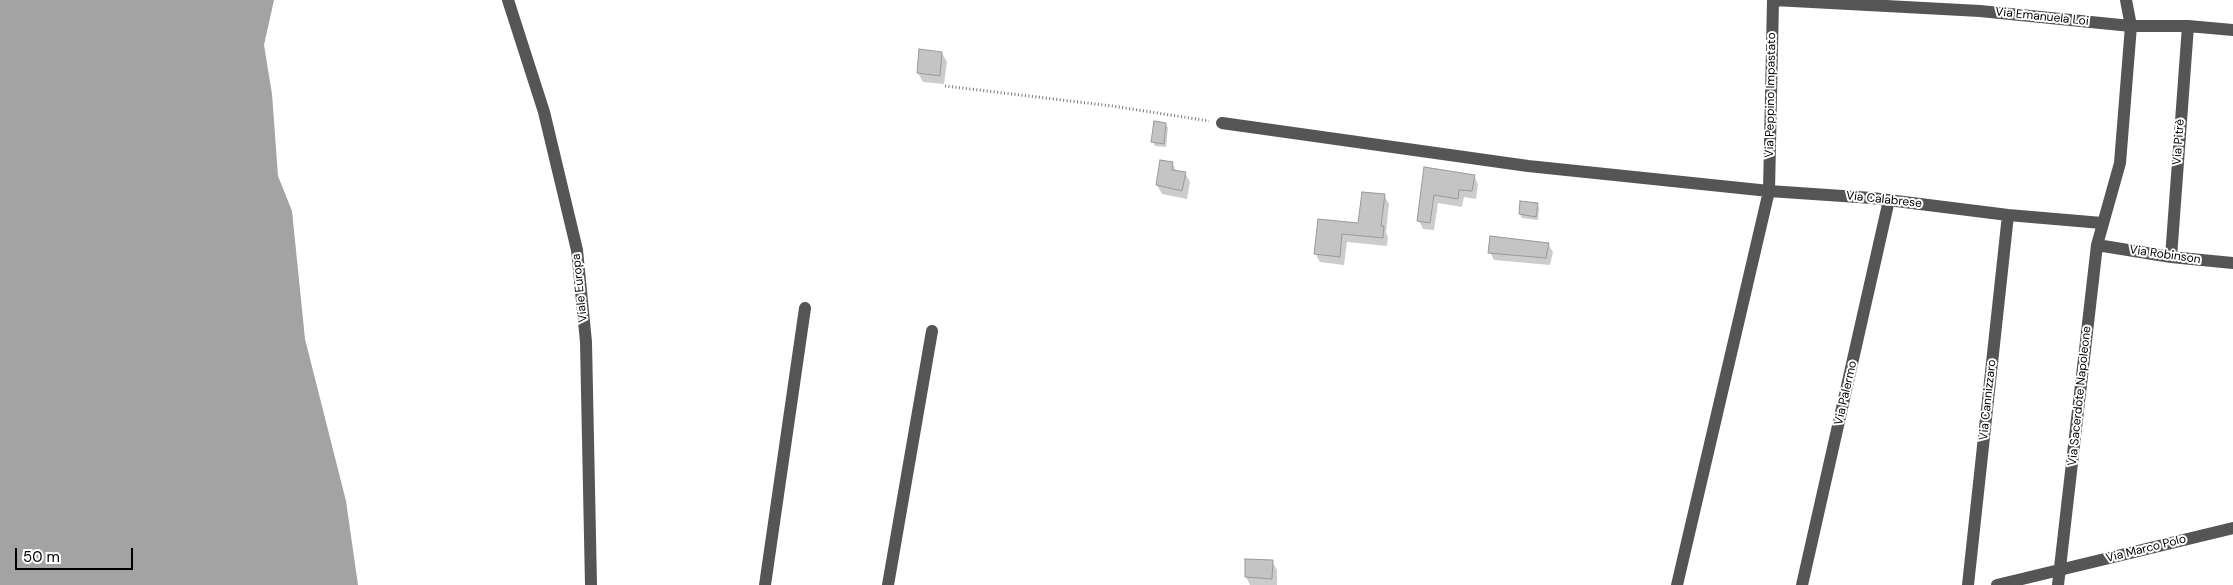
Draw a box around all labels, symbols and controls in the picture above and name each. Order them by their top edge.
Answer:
street label: Via Emanuela Loi [1995,5,2089,29]
street label: Via Peppino Impastato [1763,32,1779,158]
street label: Via Pitrè [2170,118,2188,166]
street label: Via Calabrese [1845,189,1923,211]
street label: Via Robinson [2128,243,2202,267]
street label: Viale Europa [569,253,591,323]
street label: Via Sacerdote Napoleone [2065,325,2095,467]
street label: Via Palermo [1832,359,1860,427]
street label: Via Cannizzaro [1977,359,1999,441]
street label: Via Marco Polo [2104,532,2188,566]
scale bar [18,538,135,570]
text: 50 m [23,547,60,567]

